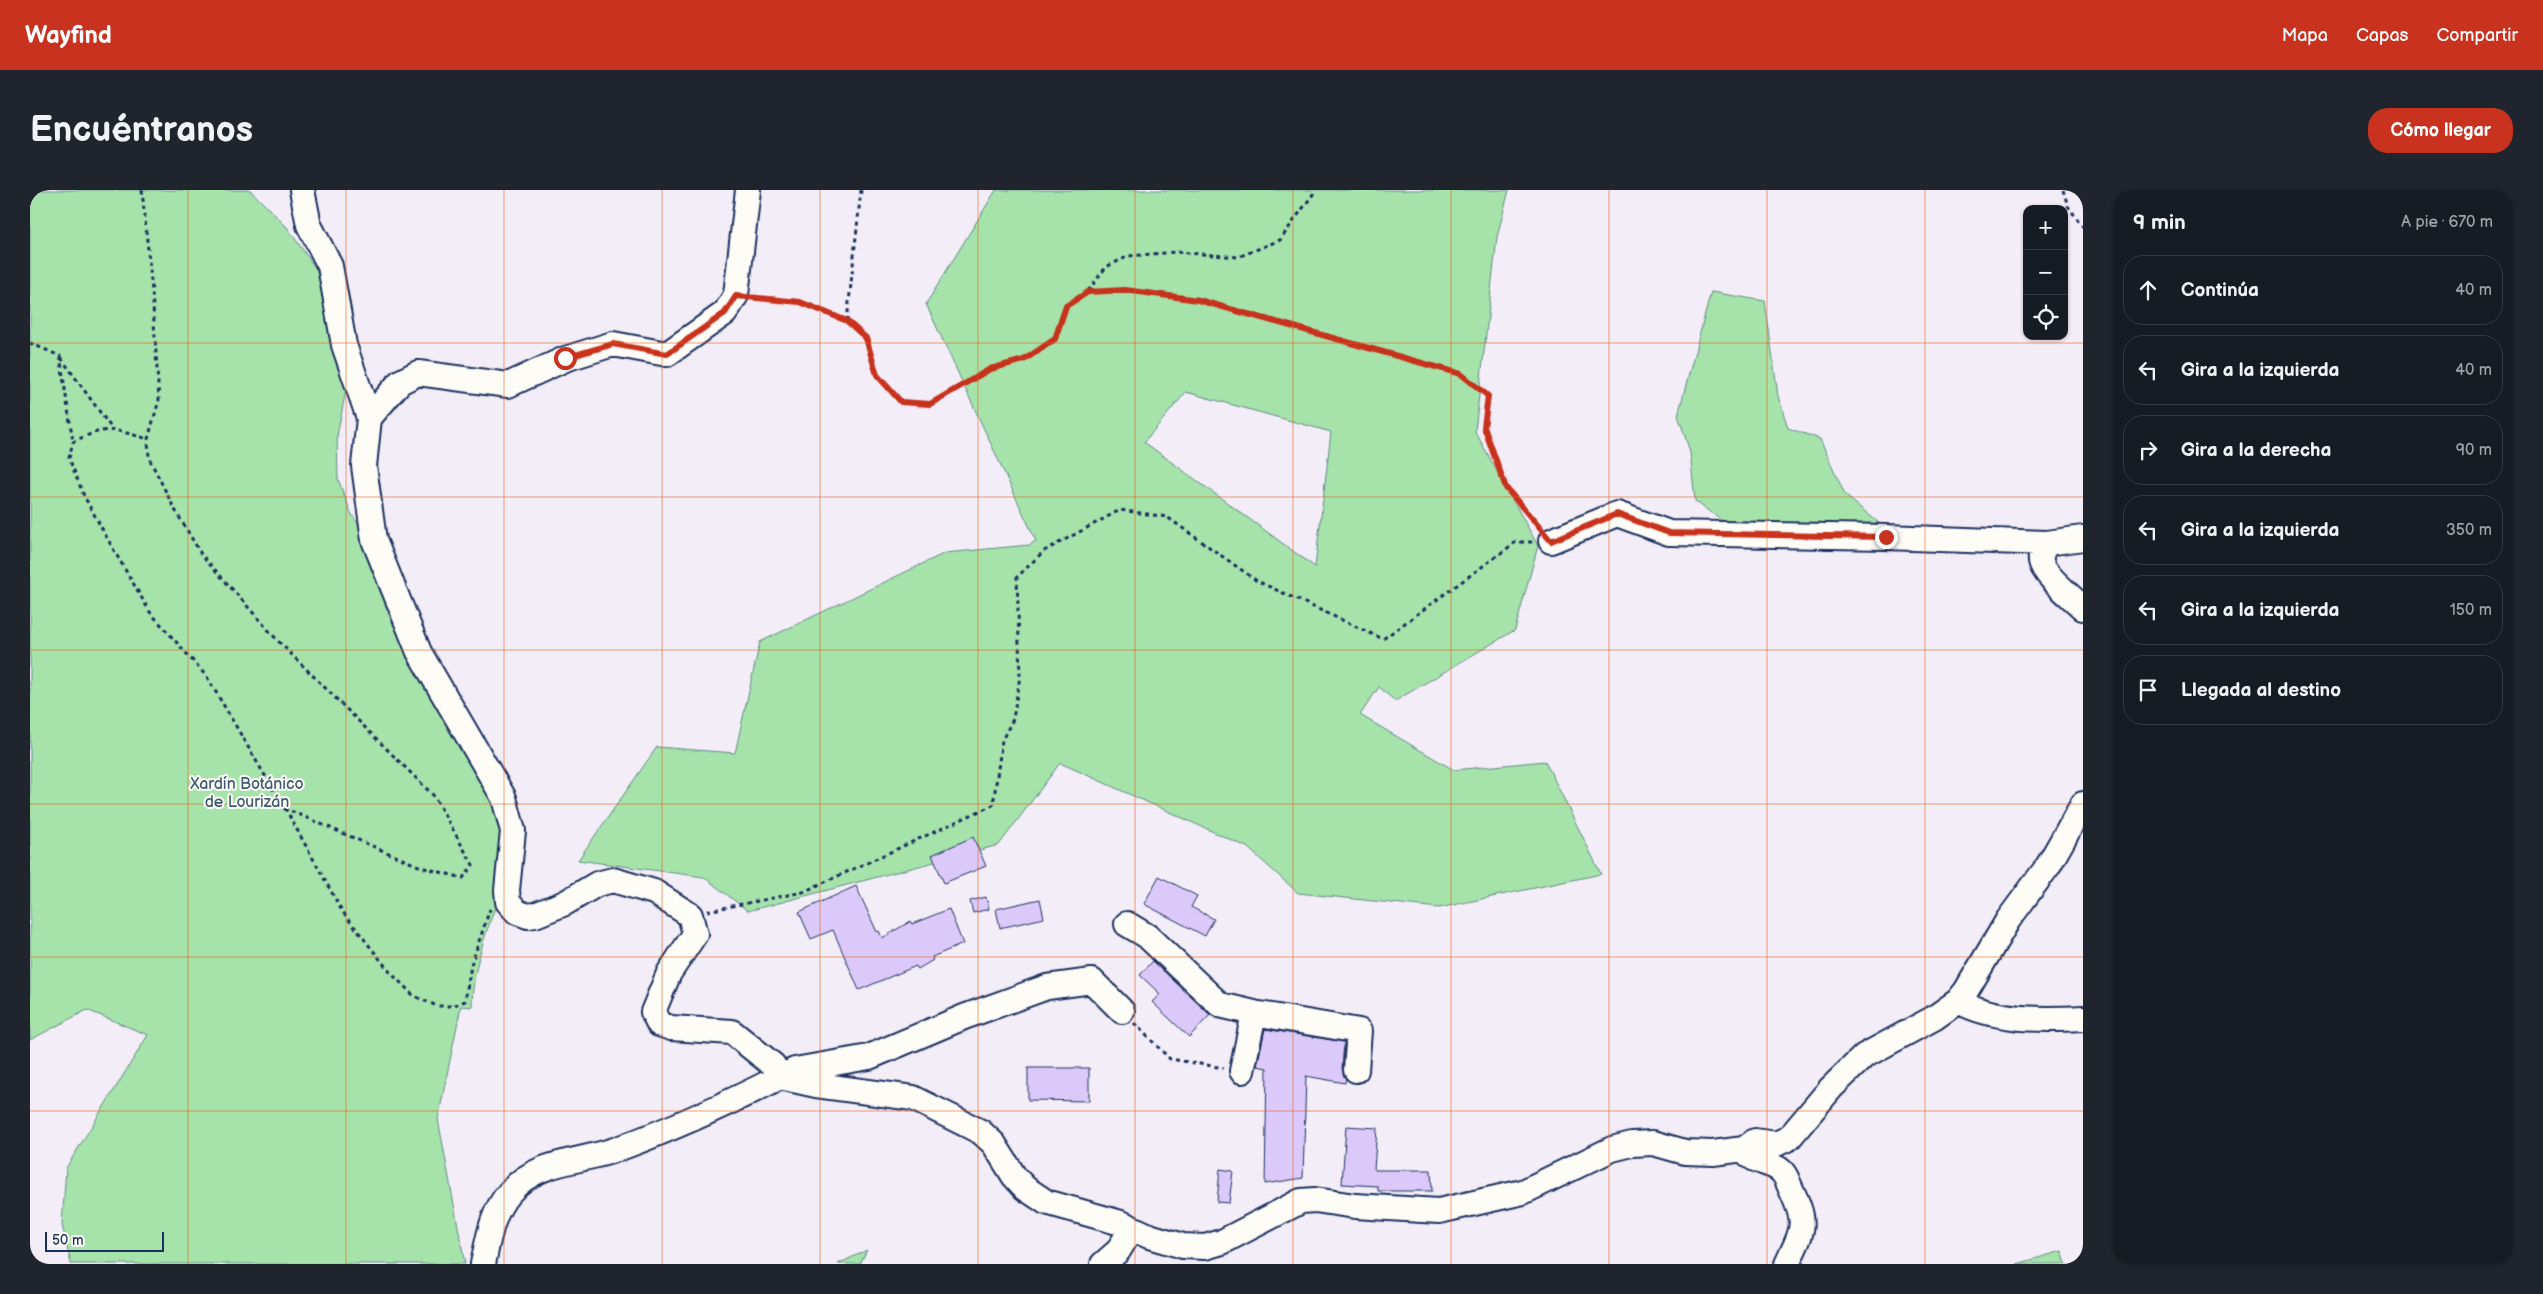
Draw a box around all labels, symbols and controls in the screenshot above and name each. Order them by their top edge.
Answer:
text: Wayfind [25,21,112,50]
text: Mapa [2282,25,2328,46]
text: Capas [2356,25,2409,46]
text: Compartir [2437,25,2518,46]
button: Cómo llegar [2368,108,2513,153]
text: Encuéntranos [30,109,253,152]
map controls [2023,205,2068,340]
button: + [2023,205,2068,250]
text: 9 min [2133,210,2186,235]
text: A pie · 670 m [2401,213,2493,232]
button: − [2023,250,2068,295]
icon: ahead [2134,276,2162,304]
text: Continúa [2181,279,2259,302]
text: 40 m [2455,281,2492,300]
button: locate [2023,295,2068,340]
route start [554,347,577,370]
icon: left [2134,356,2162,384]
text: Gira a la izquierda [2181,359,2339,382]
text: 40 m [2455,361,2492,380]
icon: right [2134,436,2162,464]
text: Gira a la derecha [2181,439,2331,462]
text: 90 m [2456,441,2492,460]
icon: left [2134,516,2162,544]
text: Gira a la izquierda [2181,519,2339,542]
text: 350 m [2446,521,2492,540]
route end [1875,526,1898,549]
icon: left [2134,596,2162,624]
text: Gira a la izquierda [2181,599,2339,622]
text: 150 m [2450,601,2492,620]
icon: arrive [2134,676,2162,704]
text: Llegada al destino [2181,679,2341,702]
park label: Xardín Botánico de Lourizán [189,775,304,812]
scale bar [45,1229,164,1252]
text: 50 m [52,1232,84,1249]

